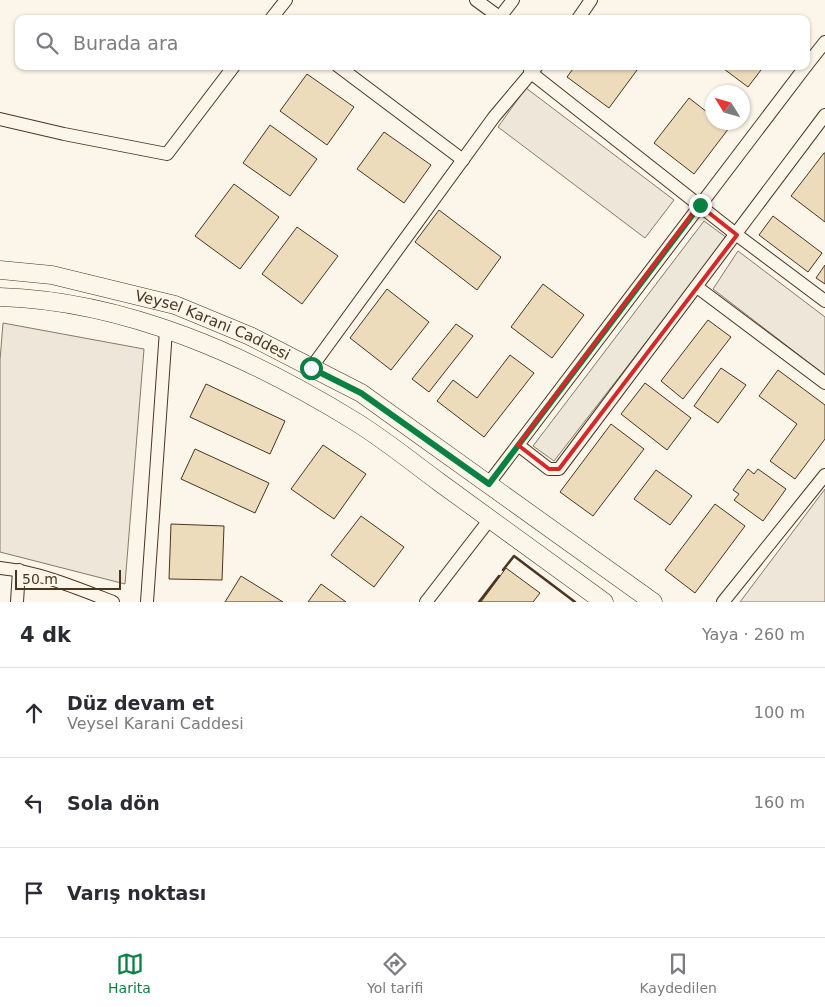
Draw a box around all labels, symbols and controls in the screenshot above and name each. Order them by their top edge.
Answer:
search box [15,15,810,70]
icon: search [33,29,61,57]
text: Burada ara [73,32,178,54]
north arrow [705,85,750,130]
route end [689,194,712,217]
street label: Veysel Karani Caddesi [133,287,293,364]
route start [300,357,323,380]
scale bar [15,567,121,590]
text: 50 m [22,571,58,587]
text: 4 dk [20,623,71,647]
text: Yaya · 260 m [702,625,805,644]
text: Düz devam et [67,692,214,714]
icon: ahead [20,699,48,727]
text: 100 m [754,703,805,722]
text: Veysel Karani Caddesi [67,714,244,733]
icon: left [20,789,48,817]
text: Sola dön [67,792,160,814]
text: 160 m [754,793,805,812]
icon: arrive [20,879,48,907]
text: Varış noktası [67,882,206,904]
tab: Harita [108,950,151,996]
tab: Yol tarifi [367,950,423,996]
tab: Kaydedilen [639,950,717,996]

